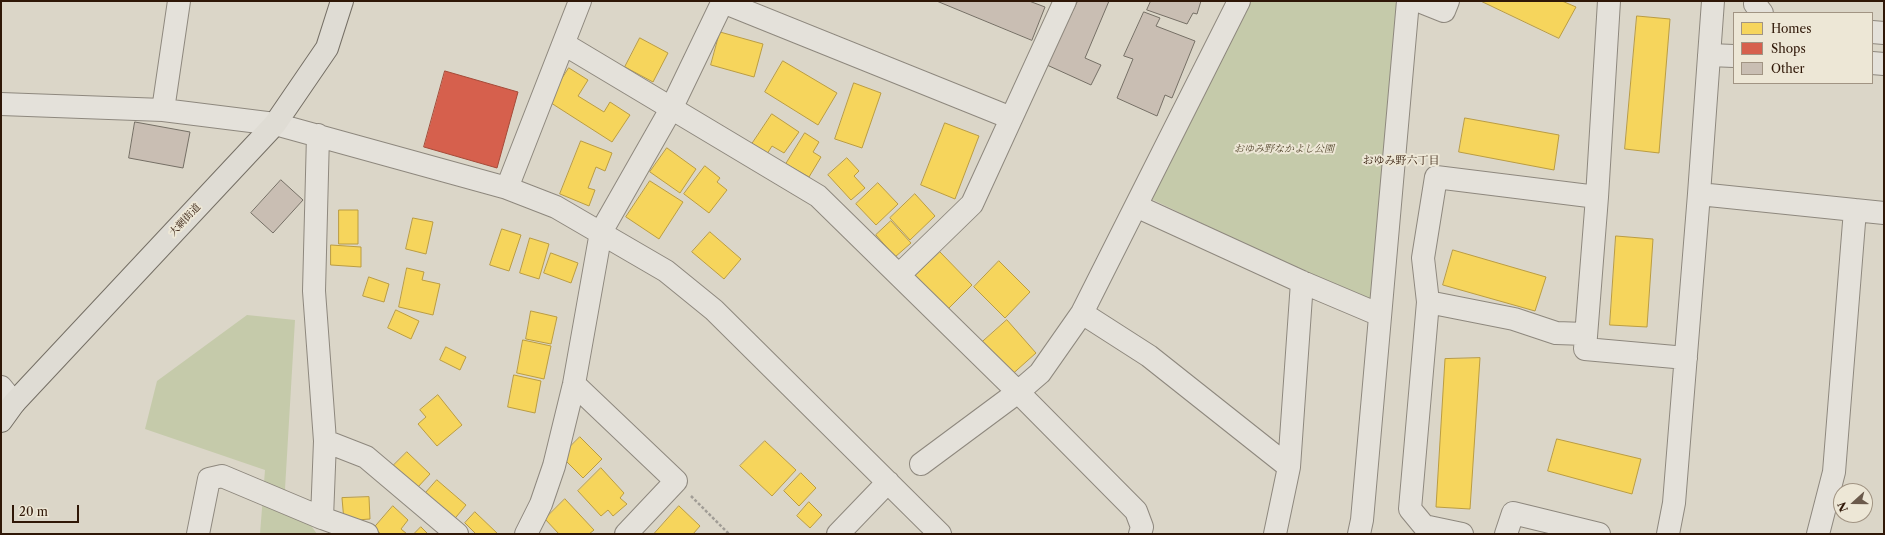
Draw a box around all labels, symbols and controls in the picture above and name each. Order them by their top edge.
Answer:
legend [1733,12,1873,84]
text: Homes [1771,21,1811,36]
text: Shops [1771,41,1806,56]
text: Other [1771,61,1805,76]
park label: おゆみ野なかよし公園 [1234,143,1334,155]
district label: おゆみ野六丁目 [1363,154,1439,168]
street label: 大網街道 [167,201,203,239]
north arrow [1833,483,1873,523]
scale bar [14,497,81,523]
text: N [1834,500,1851,514]
text: 20 m [19,504,48,519]

